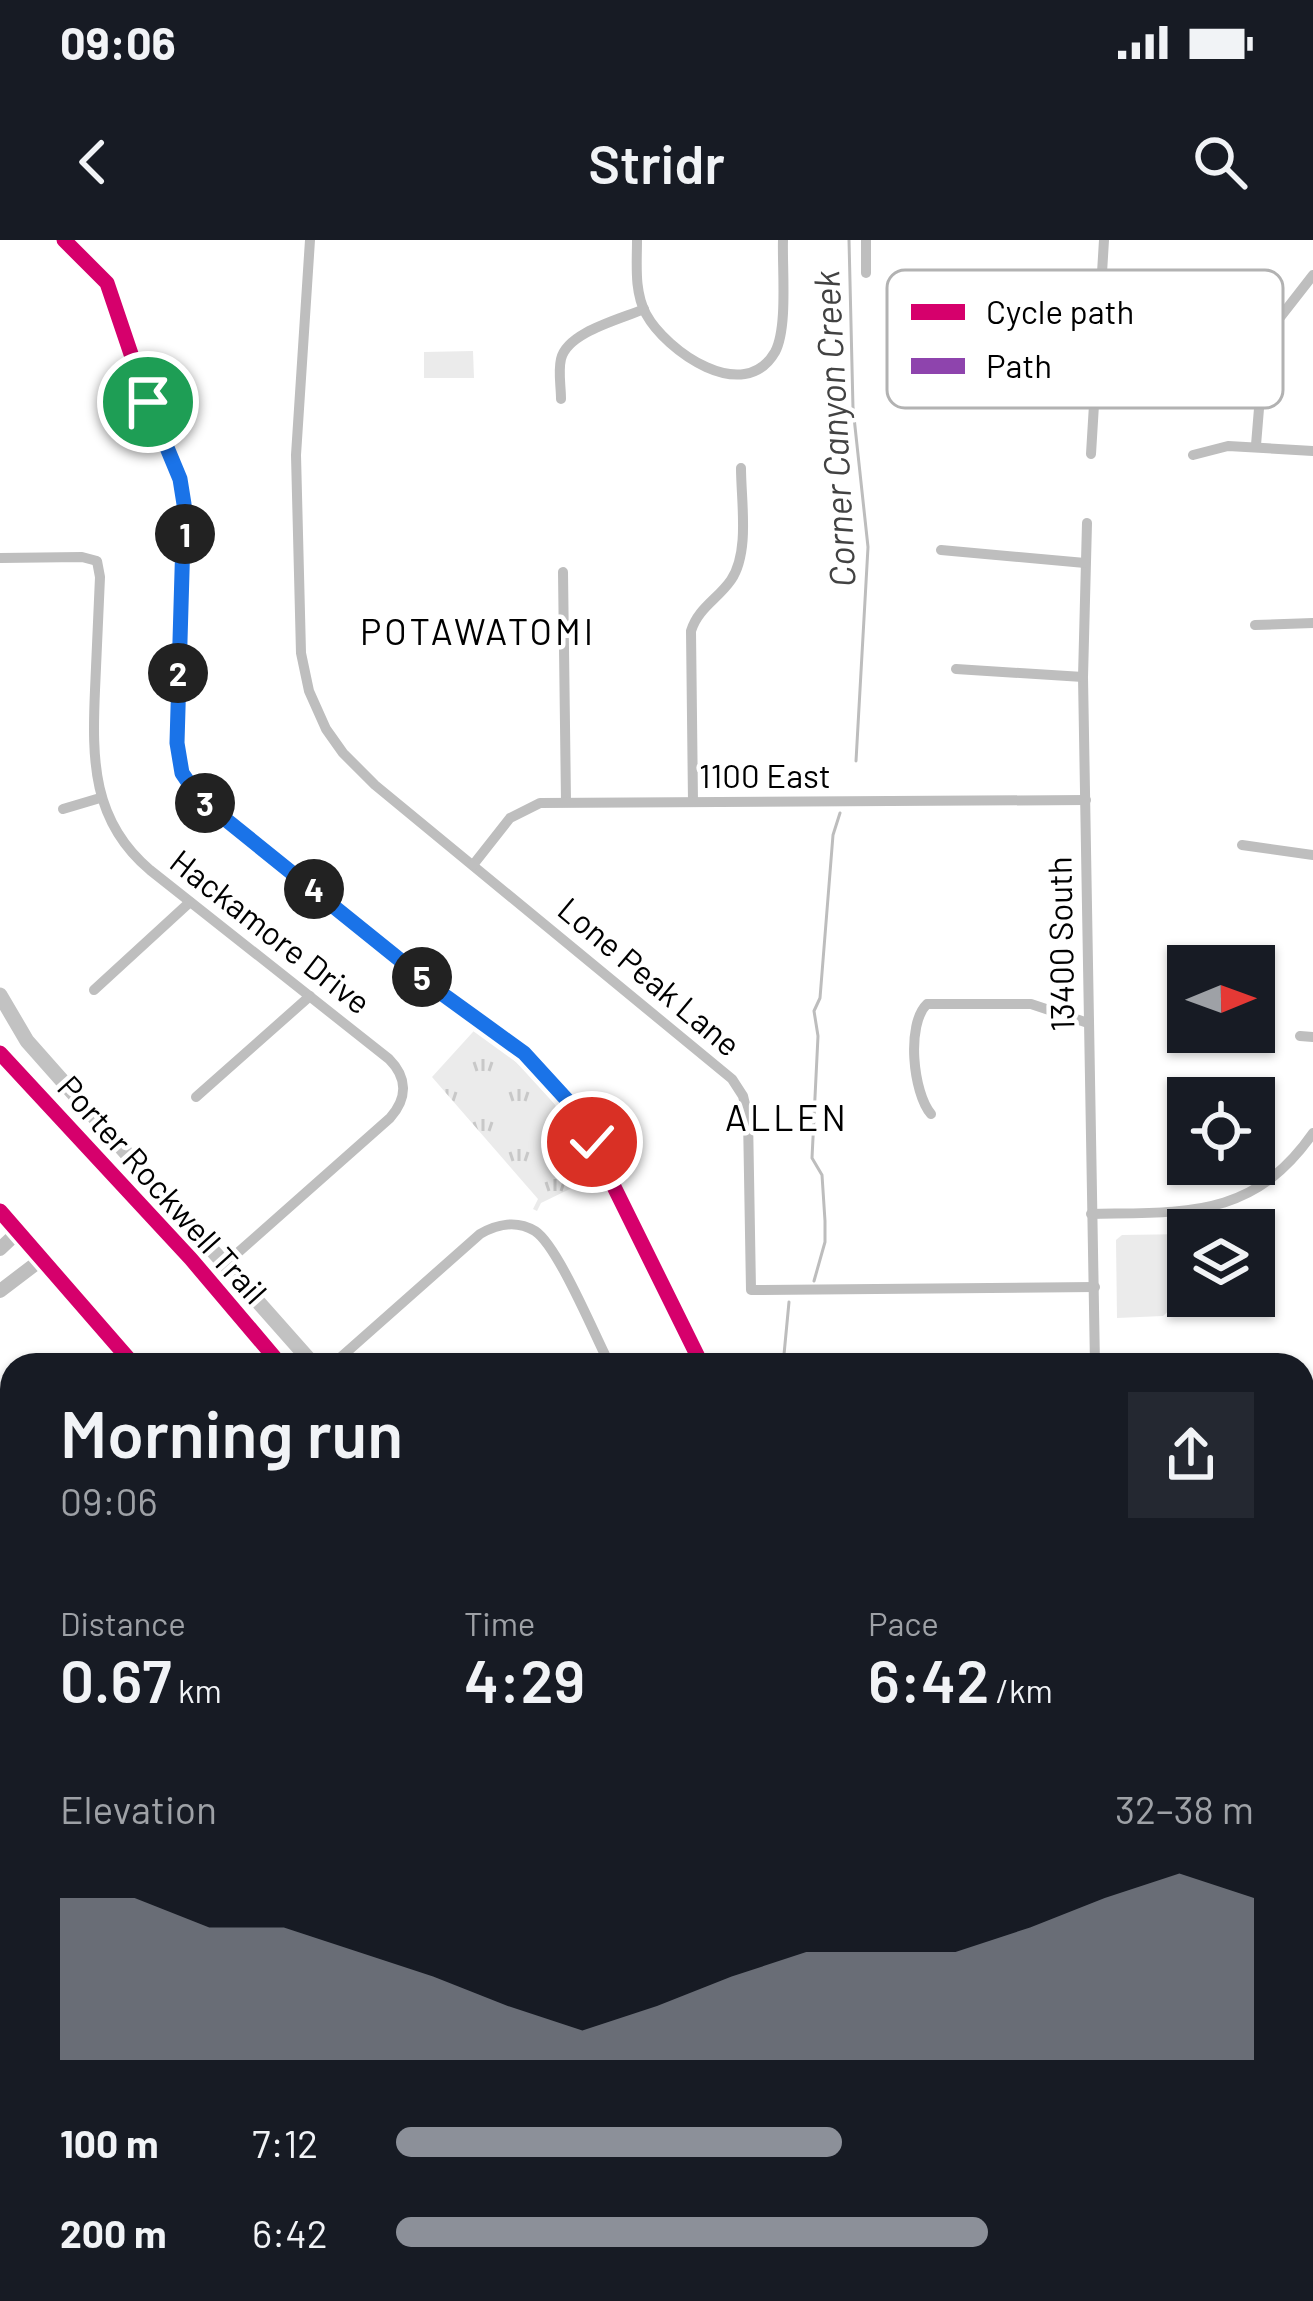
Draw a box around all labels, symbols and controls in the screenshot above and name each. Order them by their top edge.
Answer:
text: 09:06 [60,15,176,69]
icon: back [60,129,126,195]
icon: search [1187,129,1253,195]
text: Stridr [588,130,725,195]
water label: Corner Canyon Creek [803,269,863,588]
legend [887,270,1283,408]
text: Cycle path [986,291,1134,331]
text: Path [986,345,1052,385]
pin [97,351,199,453]
icon: arrive [115,369,181,435]
pin: 1 [155,504,215,564]
text: 1 [179,514,191,554]
district label: POTAWATOMI [360,609,596,652]
pin: 2 [148,643,208,703]
text: 2 [169,653,187,693]
street label: 1100 East [699,755,831,795]
pin: 3 [175,773,235,833]
text: 3 [196,783,214,823]
street label: Hackamore Drive [163,840,379,1022]
street label: 13400 South [1038,856,1082,1032]
pin: 4 [284,859,344,919]
text: 4 [304,869,324,909]
street label: Lone Peak Lane [551,888,749,1064]
north arrow [1167,945,1275,1053]
map controls [1167,945,1275,1317]
pin: 5 [392,947,452,1007]
text: 5 [413,957,431,997]
street label: Porter Rockwell Trail [50,1067,276,1311]
button: locate [1167,1077,1275,1185]
pin [541,1091,643,1193]
district label: ALLEN [725,1095,849,1138]
icon: check [559,1109,625,1175]
button: layers [1167,1209,1275,1317]
text: Morning run [60,1392,403,1471]
button: share [1128,1392,1254,1518]
text: 09:06 [60,1477,158,1524]
text: Distance [60,1603,186,1643]
text: Time [464,1603,535,1643]
text: Pace [868,1603,939,1643]
text: 0.67 [60,1643,171,1715]
text: 4:29 [464,1643,585,1715]
text: 6:42 [868,1643,989,1715]
text: km [171,1670,222,1710]
text: /km [989,1670,1053,1710]
text: Elevation [60,1785,217,1832]
text: 32–38 m [1115,1785,1254,1832]
text: 100 m [60,2119,159,2166]
text: 7:12 [252,2119,318,2166]
text: 200 m [60,2209,167,2256]
text: 6:42 [252,2209,328,2256]

